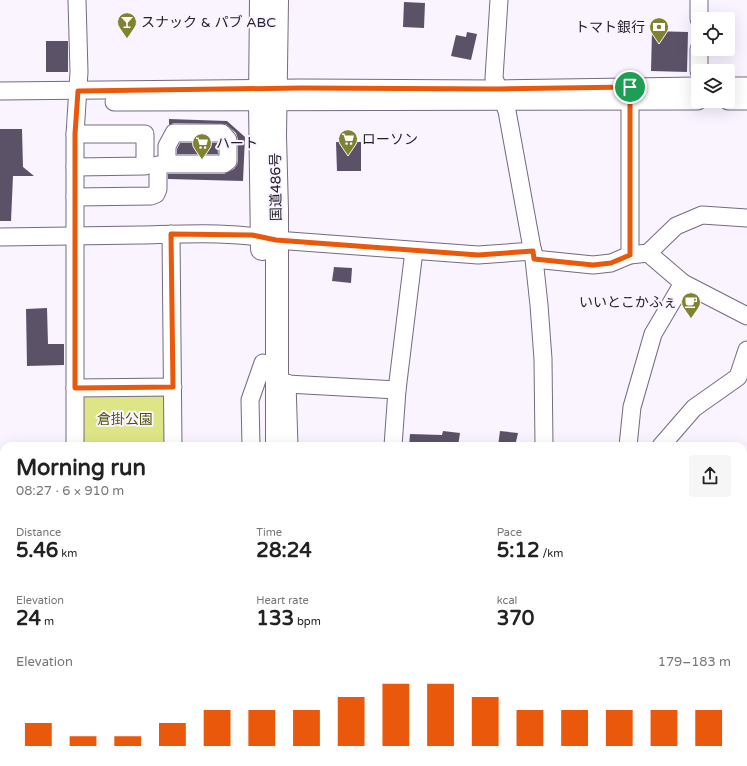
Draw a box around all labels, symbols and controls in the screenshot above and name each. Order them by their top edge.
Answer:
bar icon: スナック & パブ ABC [116,11,138,39]
map controls [691,12,735,108]
button: locate [691,12,735,56]
place label: スナック & パブ ABC [141,14,276,31]
bank icon: トマト銀行 [648,16,670,44]
place label: トマト銀行 [575,19,645,36]
button: layers [691,64,735,108]
pin [613,70,647,104]
icon: arrive [619,76,641,98]
supermarket icon: ローソン [337,128,359,156]
place label: ローソン [362,131,418,148]
supermarket icon: ハート [191,132,213,160]
place label: ハート [216,135,258,152]
street label: 国道486号 [267,153,285,221]
cafe icon: いいとこかふぇ [680,291,702,319]
place label: いいとこかふぇ [579,294,677,311]
park label: 倉掛公園 [97,411,153,428]
text: Morning run [16,455,146,481]
button: share [689,455,731,497]
text: 08:27 · 6 × 910 m [16,483,124,499]
text: Distance [16,526,61,539]
text: Time [256,526,282,539]
text: Pace [497,526,522,539]
text: 5.46 [16,539,58,563]
text: 28:24 [256,539,312,563]
text: 5:12 [497,539,540,563]
text: km [58,547,77,560]
text: /km [540,547,563,560]
text: Elevation [16,594,64,607]
text: Heart rate [256,594,309,607]
text: kcal [497,594,517,607]
text: 24 [16,607,41,631]
text: 133 [256,607,294,631]
text: 370 [497,607,534,631]
text: m [41,615,54,628]
text: bpm [294,615,321,628]
text: Elevation [16,654,73,670]
text: 179–183 m [658,654,731,670]

